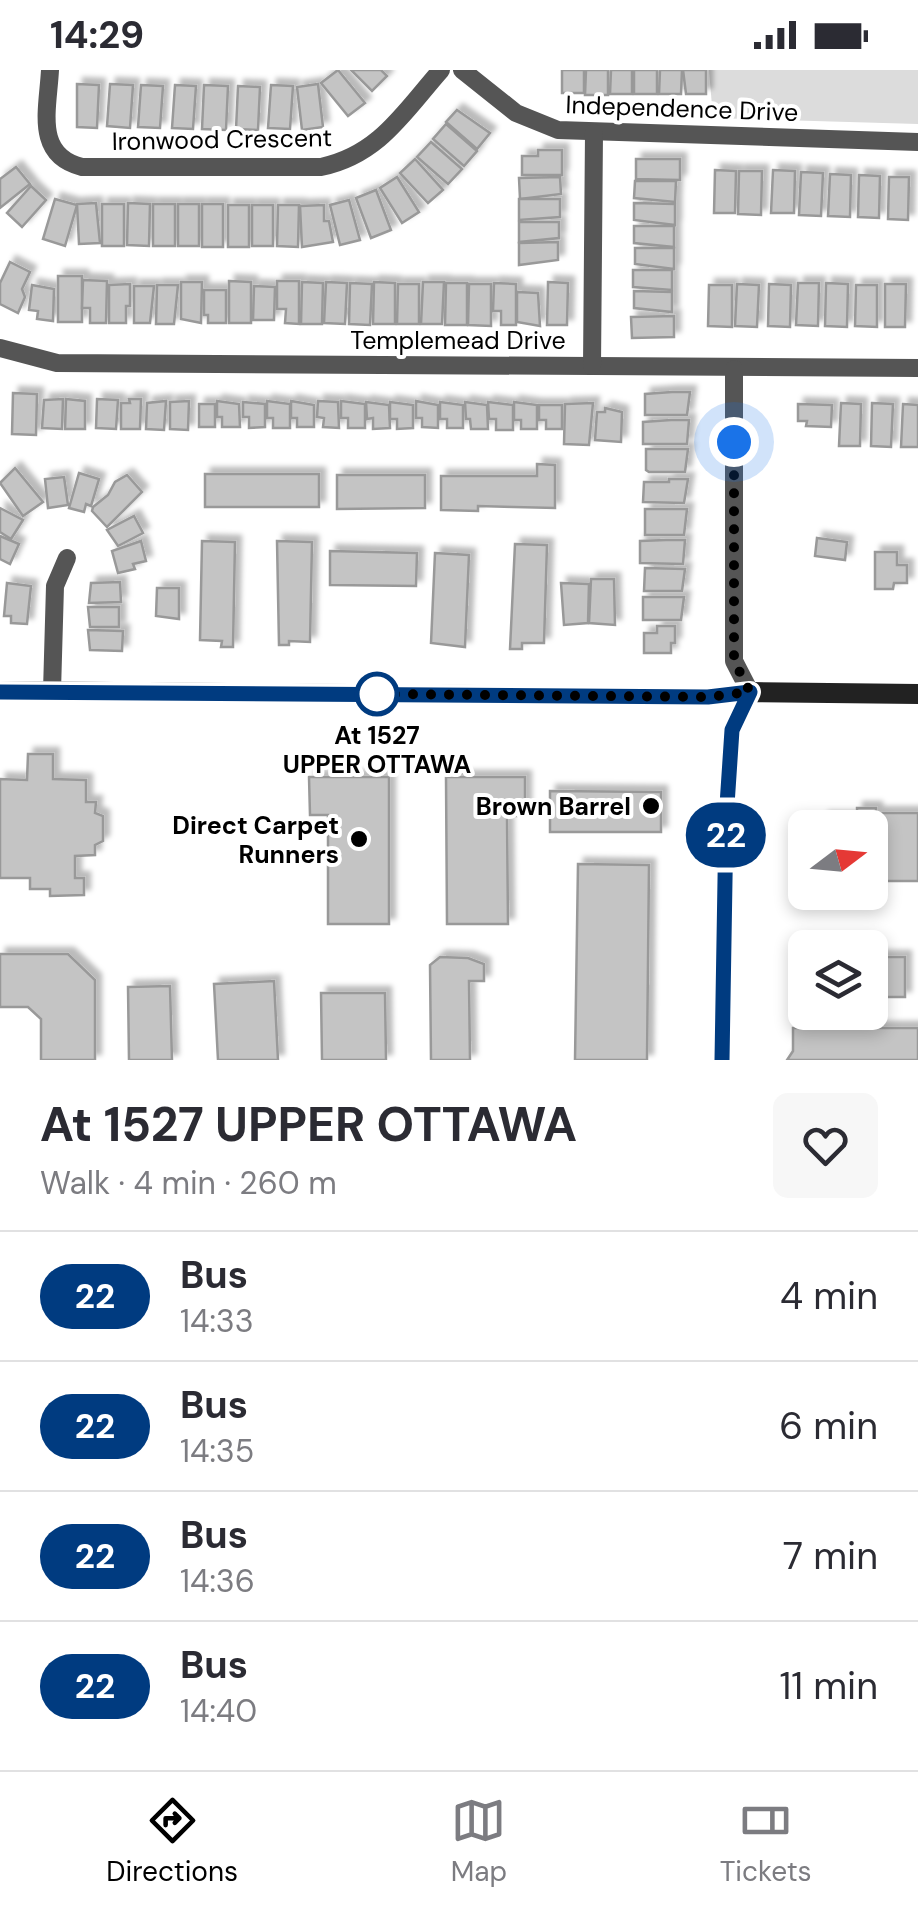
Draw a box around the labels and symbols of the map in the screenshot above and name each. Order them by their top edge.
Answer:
street label: Independence Drive [565,88,799,129]
street label: Ironwood Crescent [111,121,333,158]
street label: Templemead Drive [350,324,566,357]
your location [709,417,759,467]
marker: At 1527 UPPER OTTAWA [356,673,398,715]
place label: At 1527 UPPER OTTAWA [283,719,472,781]
place label: Brown Barrel [476,790,631,823]
marker: Brown Barrel [640,795,662,817]
line badge: 22 [681,802,771,868]
place label: Direct Carpet Runners [172,809,339,871]
north arrow [788,810,888,910]
marker: Direct Carpet Runners [348,828,370,850]

